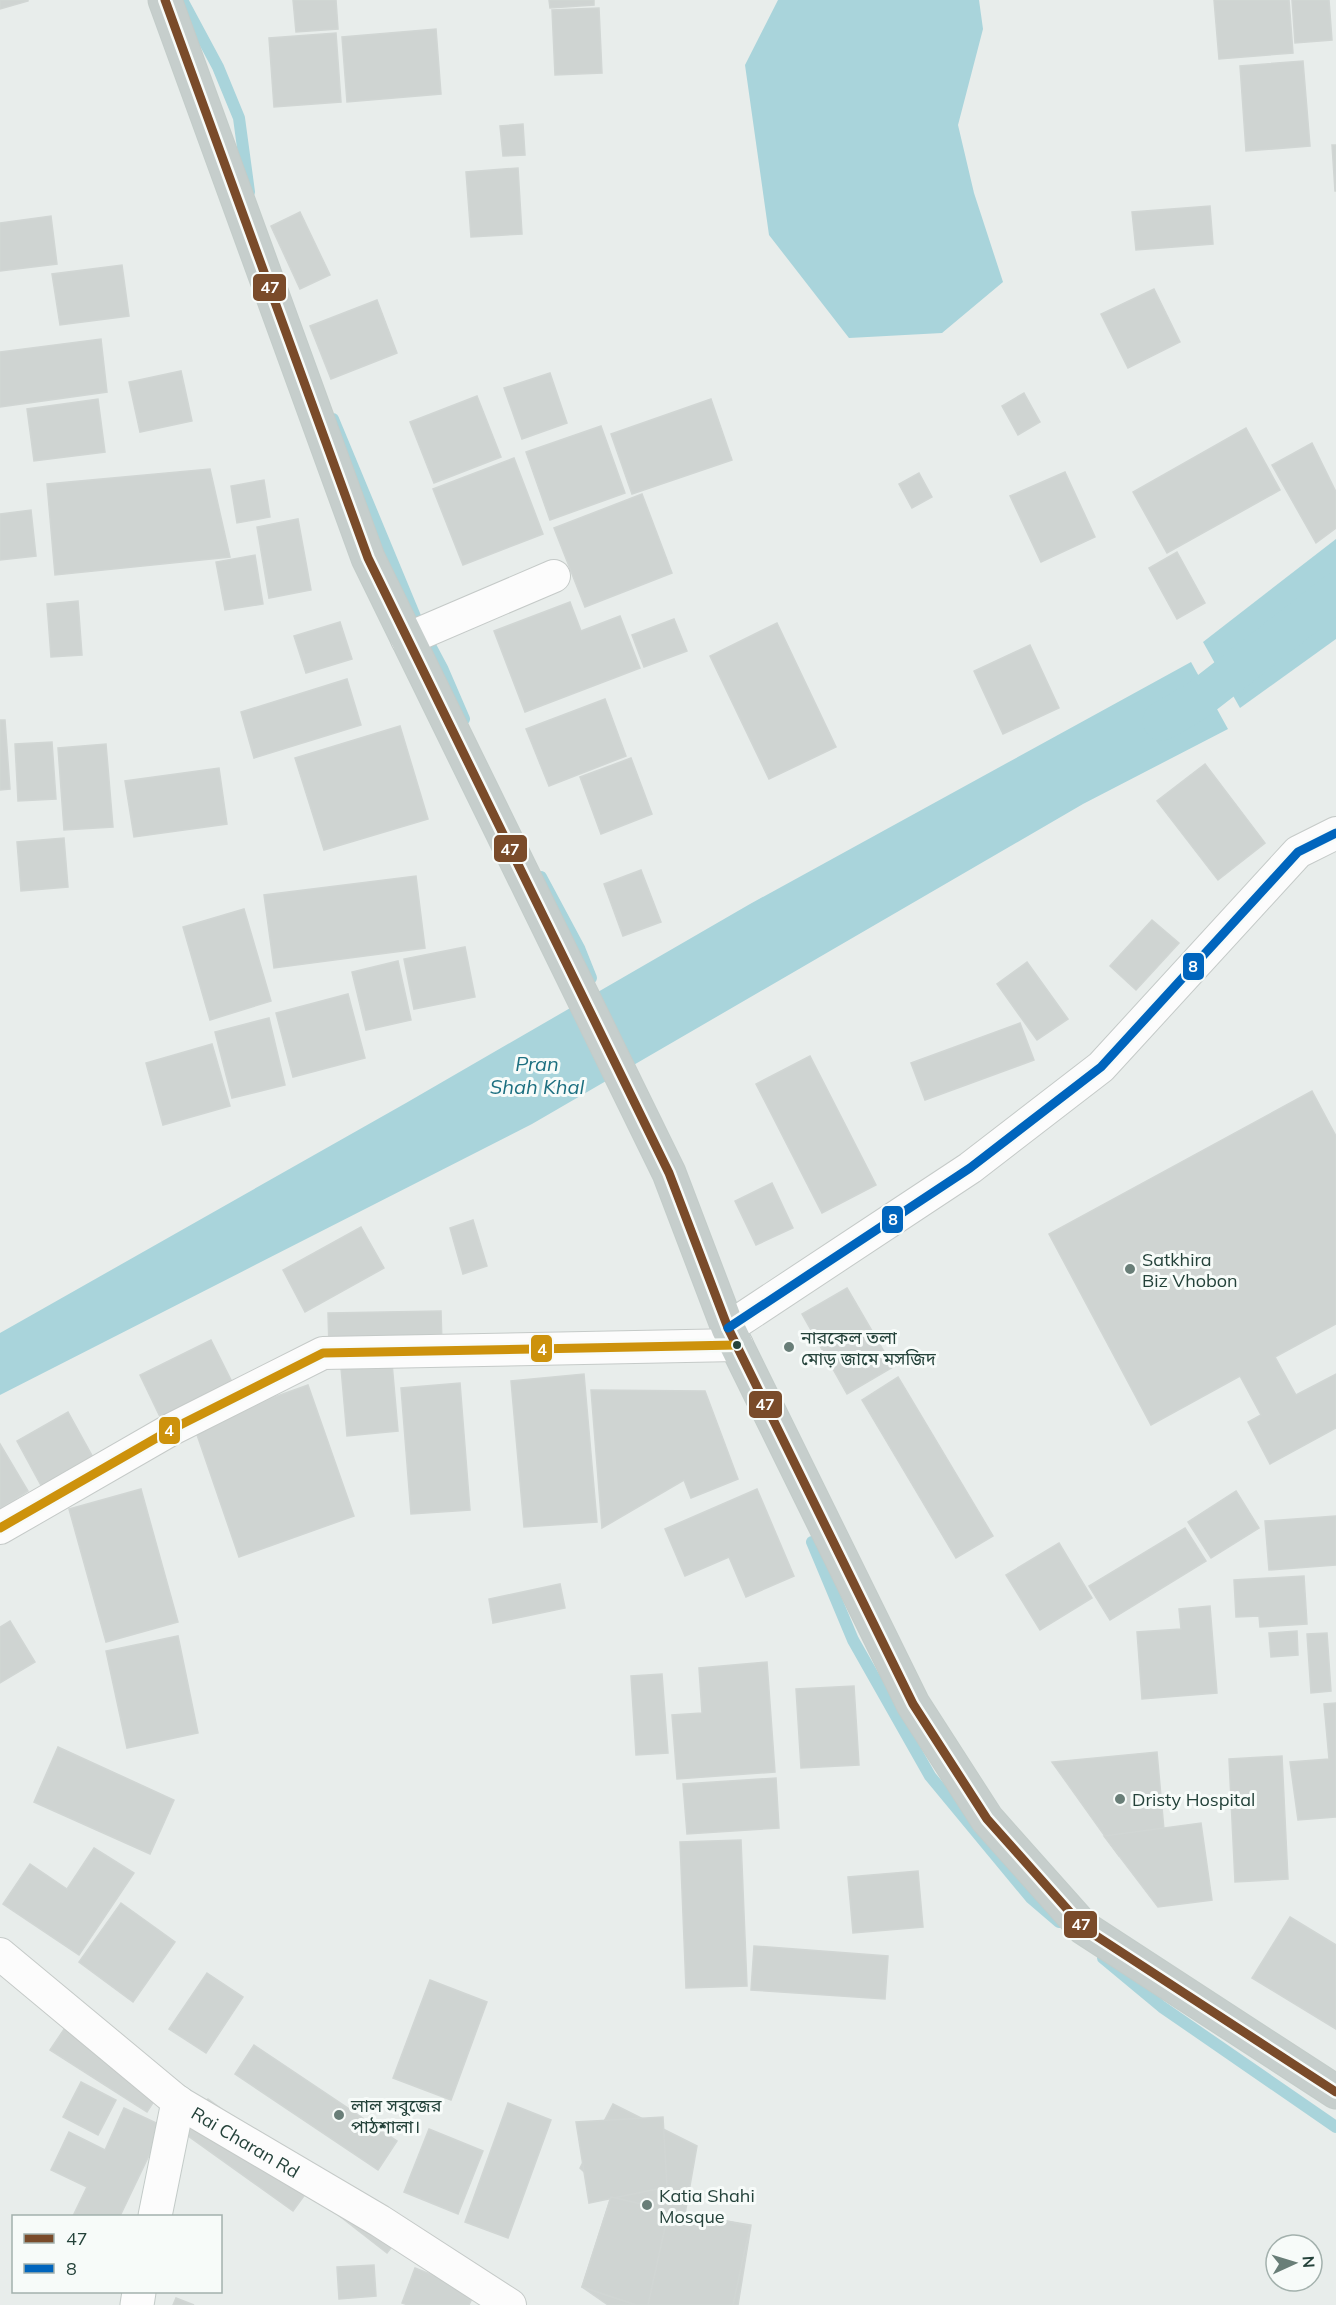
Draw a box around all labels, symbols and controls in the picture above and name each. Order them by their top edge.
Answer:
line badge: 47 [252,273,287,302]
text: 47 [260,277,280,297]
line badge: 47 [493,834,528,863]
text: 47 [500,839,520,859]
line badge: 8 [1182,952,1205,981]
text: 8 [1188,956,1198,976]
water label: Pran Shah Khal [490,1051,584,1099]
line badge: 8 [881,1205,904,1234]
text: 8 [888,1209,898,1229]
place label: Satkhira Biz Vhobon [1142,1248,1238,1292]
marker: Satkhira Biz Vhobon [1123,1262,1137,1276]
place label: নারকেল তলা মোড় জামে মসজিদ [800,1326,937,1370]
line badge: 4 [530,1334,553,1363]
text: 4 [537,1339,547,1359]
unlabelled marker [731,1339,743,1351]
marker: নারকেল তলা মোড় জামে মসজিদ [782,1340,796,1354]
line badge: 47 [748,1390,783,1419]
text: 47 [755,1394,775,1414]
line badge: 4 [158,1416,181,1445]
text: 4 [164,1420,174,1440]
place label: Dristy Hospital [1132,1788,1255,1811]
marker: Dristy Hospital [1113,1792,1127,1806]
line badge: 47 [1063,1910,1098,1939]
text: 47 [1071,1914,1091,1934]
place label: লাল সবুজের পাঠশালা। [350,2094,442,2138]
street label: Rai Charan Rd [187,2101,304,2183]
marker: লাল সবুজের পাঠশালা। [332,2108,346,2122]
place label: Katia Shahi Mosque [659,2184,755,2228]
marker: Katia Shahi Mosque [640,2198,654,2212]
legend [12,2215,222,2293]
text: 47 [66,2227,88,2250]
north arrow [1264,2233,1324,2293]
text: N [1299,2255,1319,2269]
text: 8 [66,2257,77,2280]

